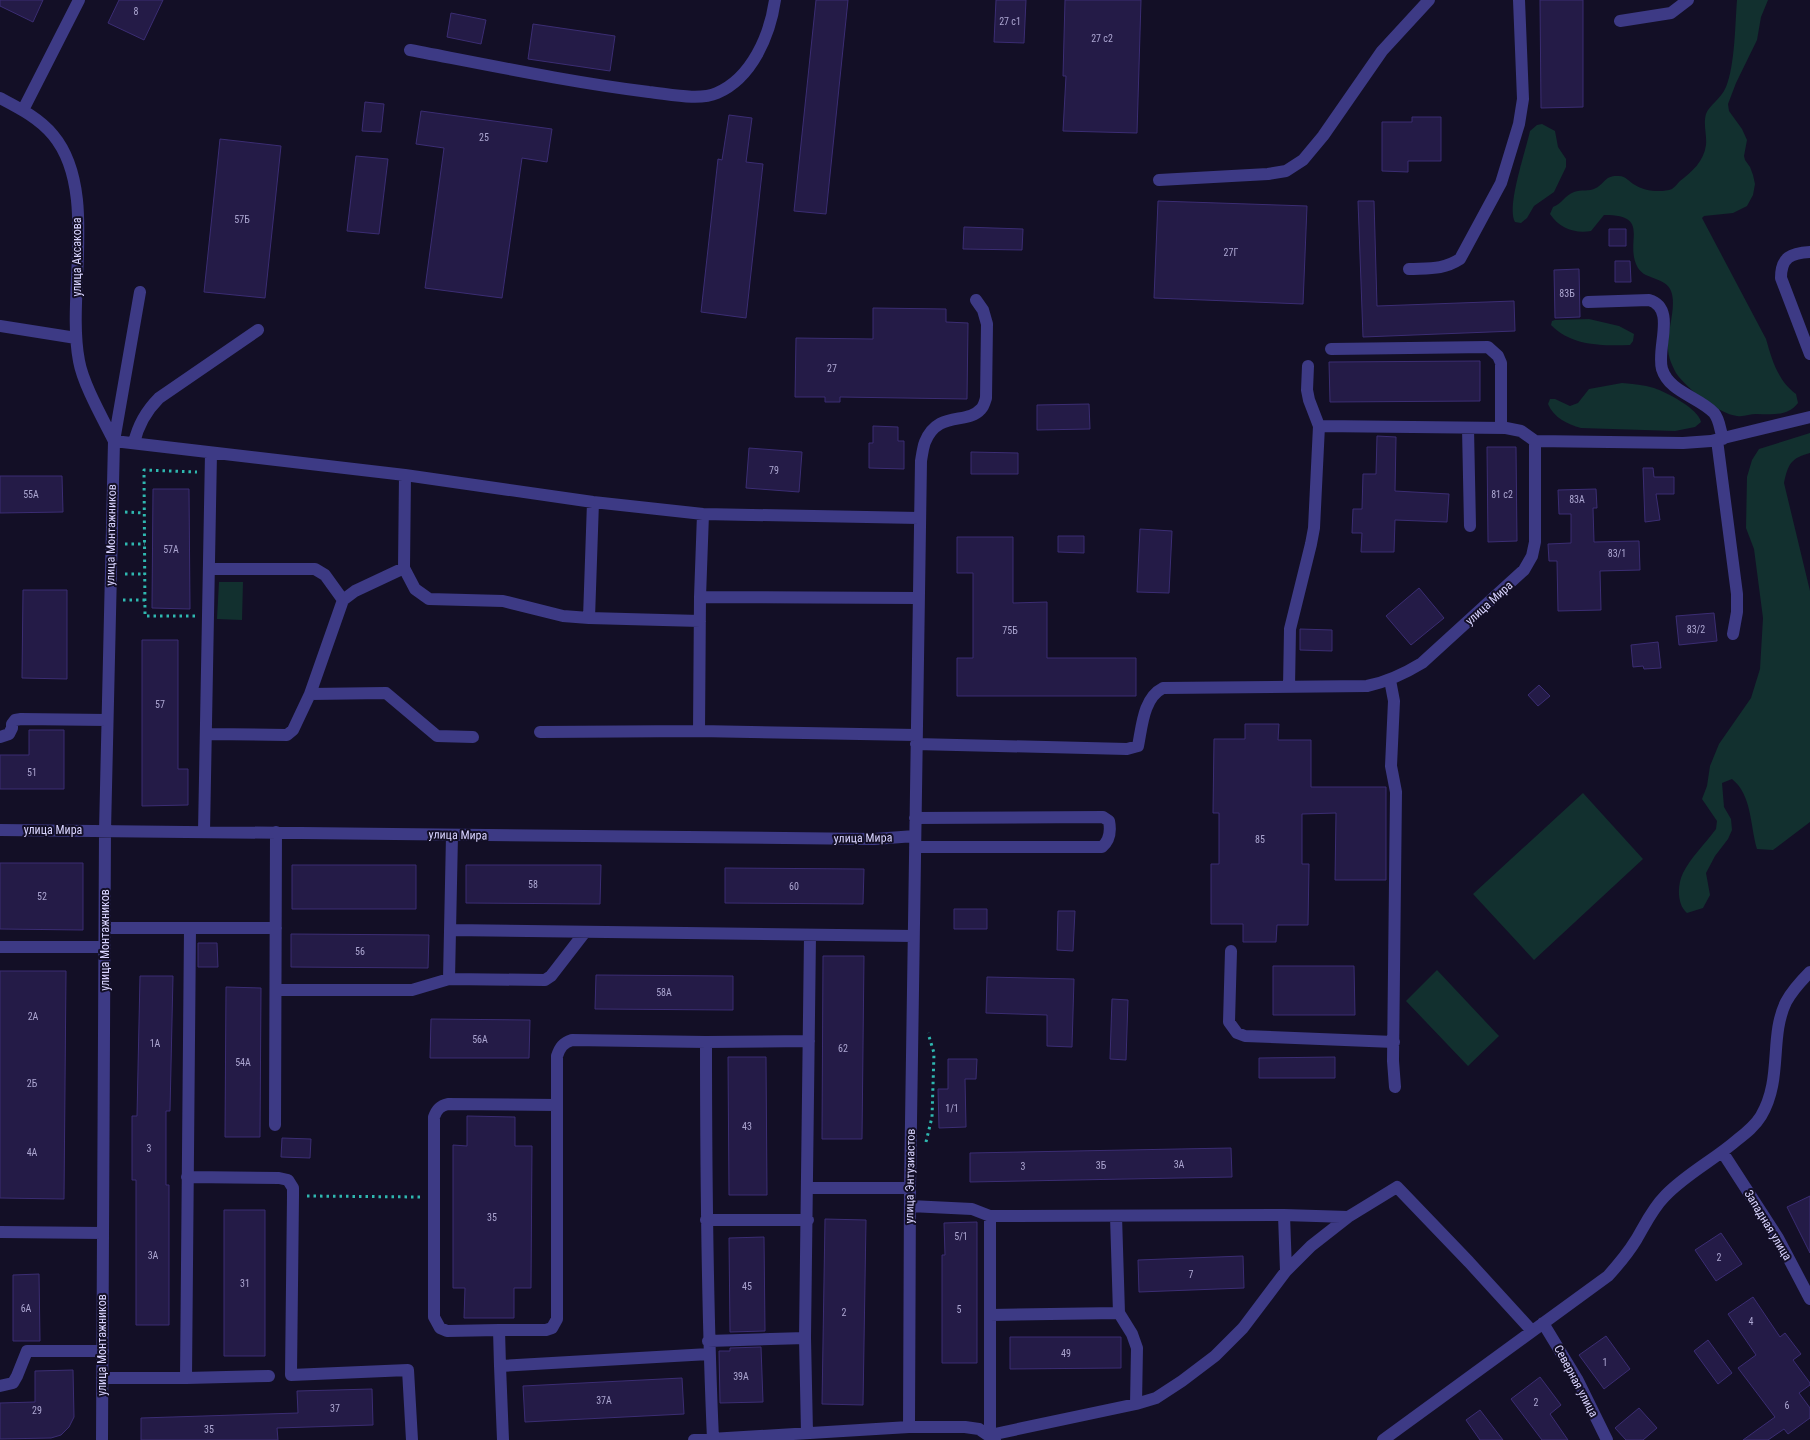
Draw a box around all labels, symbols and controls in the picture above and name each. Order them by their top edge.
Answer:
house number: 8 [134,6,139,17]
house number: 27 с1 [999,16,1021,27]
house number: 27 с2 [1091,33,1113,44]
house number: 25 [479,132,489,143]
house number: 57Б [234,214,250,225]
street label: улица Аксакова [70,217,84,297]
house number: 27Г [1224,247,1238,258]
house number: 83Б [1559,288,1575,299]
house number: 27 [827,363,837,374]
house number: 79 [769,465,779,476]
street label: улица Монтажников [103,484,119,586]
house number: 55А [23,489,39,500]
house number: 81 с2 [1491,489,1513,500]
house number: 83А [1569,494,1585,505]
house number: 57А [163,544,179,555]
house number: 83/1 [1608,548,1626,559]
street label: улица Мира [1463,578,1516,628]
house number: 83/2 [1687,624,1705,635]
house number: 75Б [1002,625,1018,636]
house number: 57 [155,699,165,710]
house number: 51 [27,767,37,778]
street label: улица Мира [24,823,83,837]
street label: улица Мира [429,827,488,843]
street label: улица Мира [834,830,893,846]
house number: 85 [1255,834,1265,845]
house number: 58 [528,879,538,890]
house number: 60 [789,881,799,892]
street label: улица Монтажников [98,889,112,991]
house number: 52 [37,891,47,902]
house number: 56 [355,946,365,957]
house number: 58А [656,987,672,998]
house number: 2А [28,1011,39,1022]
house number: 56А [472,1034,488,1045]
house number: 1А [150,1038,161,1049]
house number: 62 [838,1043,848,1054]
house number: 54А [235,1057,251,1068]
house number: 2Б [27,1078,38,1089]
house number: 1/1 [945,1103,959,1114]
house number: 43 [742,1121,752,1132]
street label: улица Энтузиастов [902,1128,918,1224]
house number: 3 [147,1143,152,1154]
house number: 4А [27,1147,38,1158]
house number: 3А [1174,1159,1185,1170]
house number: 3Б [1096,1160,1107,1171]
house number: 3 [1021,1161,1026,1172]
street label: Западная улица [1741,1187,1795,1263]
house number: 35 [487,1212,497,1223]
house number: 5/1 [954,1231,968,1242]
house number: 3А [148,1250,159,1261]
house number: 2 [1717,1252,1722,1263]
house number: 7 [1189,1269,1194,1280]
house number: 31 [240,1278,250,1289]
house number: 45 [742,1281,752,1292]
street label: улица Монтажников [95,1294,109,1396]
house number: 6А [21,1303,32,1314]
house number: 5 [957,1304,962,1315]
house number: 2 [842,1307,847,1318]
house number: 4 [1749,1316,1754,1327]
street label: Северная улица [1551,1343,1601,1420]
house number: 49 [1061,1348,1071,1359]
house number: 1 [1603,1357,1607,1368]
house number: 39А [733,1371,749,1382]
house number: 37А [596,1395,612,1406]
house number: 2 [1534,1397,1539,1408]
house number: 6 [1785,1400,1790,1411]
house number: 37 [330,1403,340,1414]
house number: 29 [32,1405,42,1416]
house number: 35 [204,1424,214,1435]

